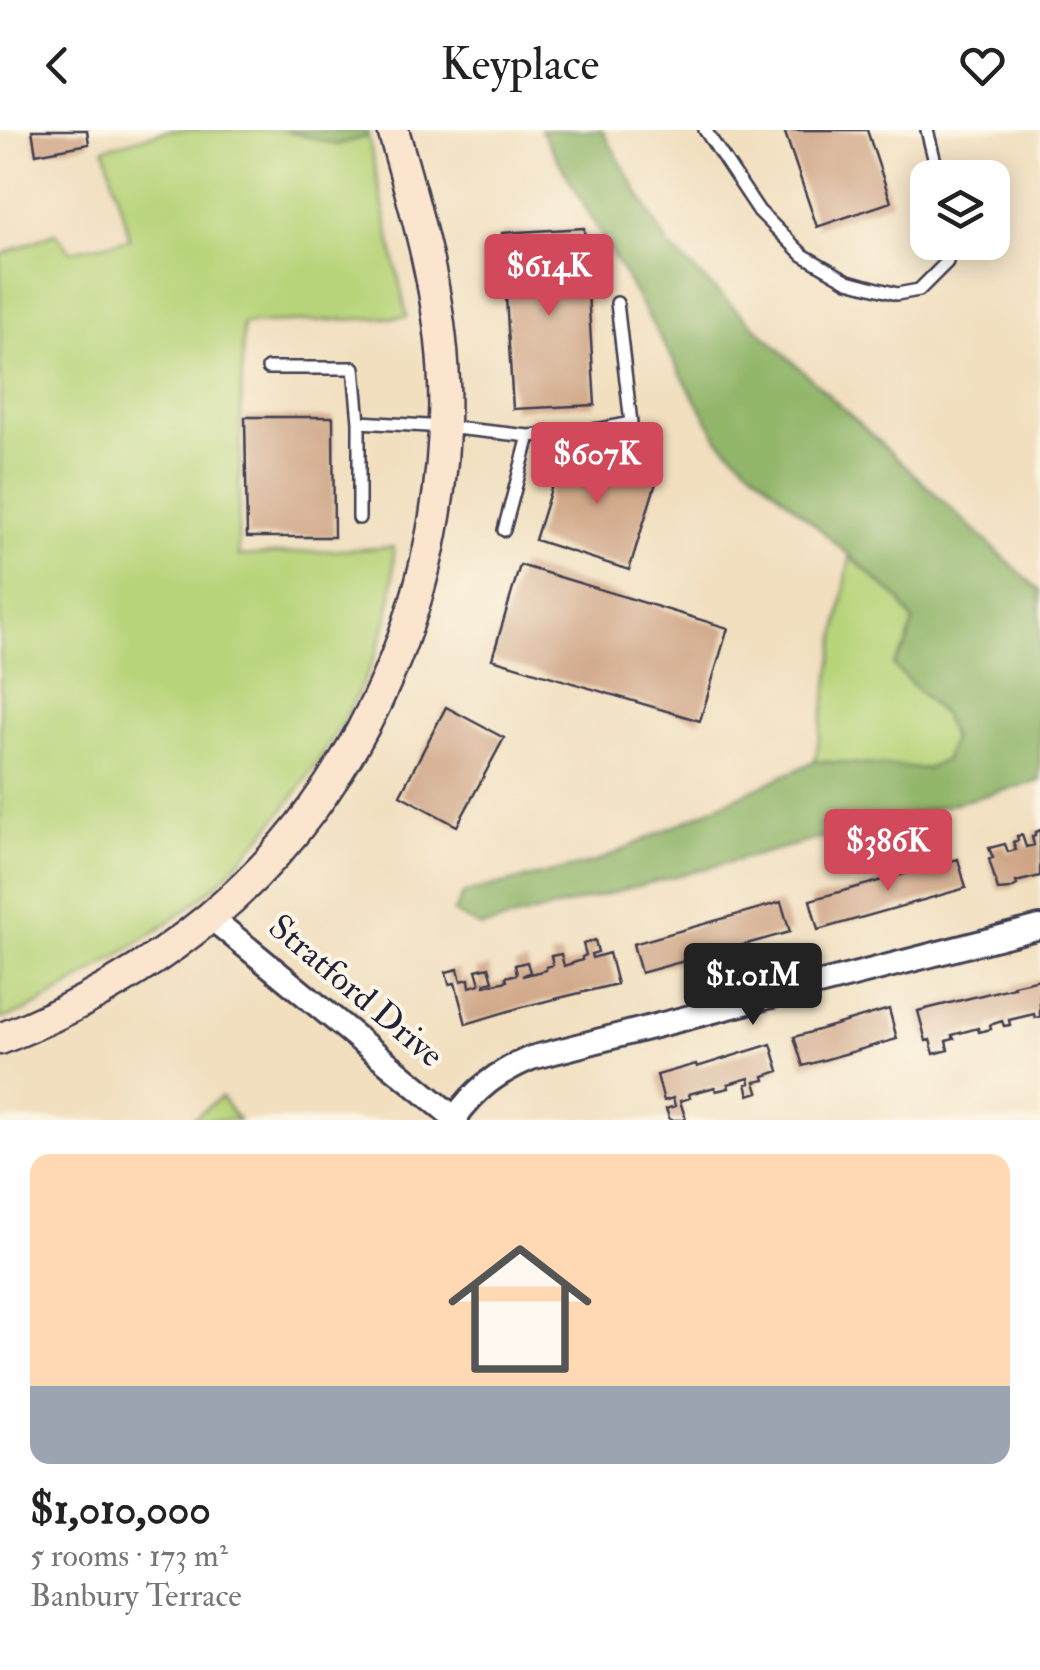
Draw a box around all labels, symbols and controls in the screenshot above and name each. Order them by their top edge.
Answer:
text: Keyplace [441,37,599,93]
icon: back [30,38,85,93]
icon: heart [955,38,1010,93]
map controls [910,160,1010,260]
button: layers [910,160,1010,260]
pin: $614K [479,234,619,319]
text: $614K [506,246,592,286]
pin: $607K [527,422,667,507]
text: $607K [553,434,641,474]
pin: $386K [818,809,958,894]
text: $386K [846,821,930,861]
street label: Stratford Drive [259,905,453,1077]
pin: $1.01M [672,943,834,1028]
text: $1.01M [706,955,800,995]
icon: home [430,1219,610,1399]
text: $1,010,000 [30,1484,211,1536]
text: 5 rooms · 173 m² [30,1536,228,1576]
text: Banbury Terrace [30,1576,242,1616]

